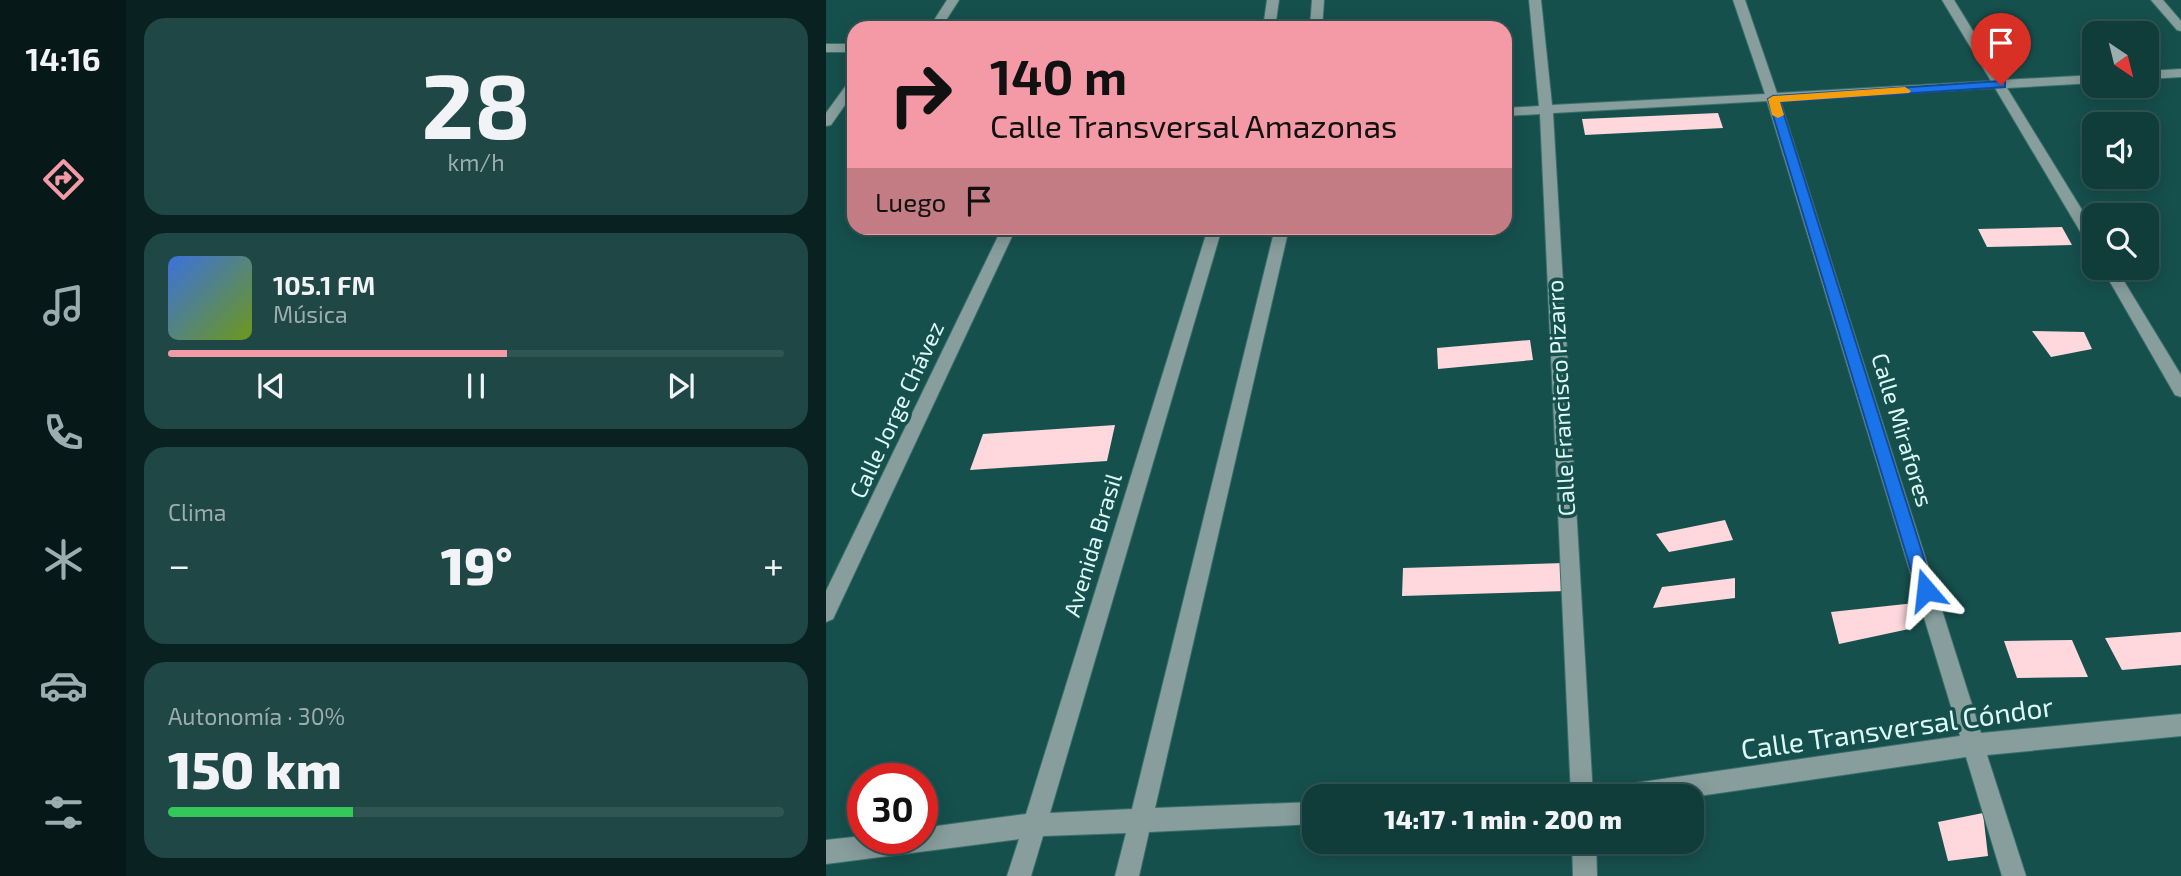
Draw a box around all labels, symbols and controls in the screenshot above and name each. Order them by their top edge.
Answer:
pin [1971,13,2031,85]
north arrow [2082,21,2160,98]
map controls [2082,21,2159,280]
icon: arrive [1982,24,2020,62]
text: 14:16 [25,39,101,77]
text: 140 m [990,46,1127,105]
text: 28 [421,48,531,157]
icon: right [875,49,966,140]
text: Calle Transversal Amazonas [990,106,1397,144]
button: sound [2082,112,2159,189]
text: km/h [447,148,505,176]
icon: directions [39,155,88,204]
icon: arrive [960,182,998,220]
text: Luego [875,186,946,217]
button: search [2082,203,2159,280]
text: 105.1 FM [273,269,375,300]
street label: Calle Francisco Pizarro [1540,279,1580,517]
icon: music [39,281,88,330]
text: Música [273,300,348,328]
street label: Calle Jorge Chávez [843,317,949,502]
street label: Calle Mirafores [1866,349,1940,510]
icon: previous [252,367,290,405]
icon: pause [457,367,495,405]
icon: next [662,367,700,405]
icon: phone [39,408,88,457]
street label: Avenida Brasil [1057,469,1127,620]
text: Clima [168,498,226,526]
text: 19° [441,533,513,595]
icon: climate [39,535,88,584]
text: − [168,541,190,587]
text: + [763,541,784,587]
position arrow [1889,553,1963,627]
icon: car [39,661,88,710]
street label: Calle Transversal Cóndor [1739,688,2055,766]
text: Autonomía · 30% [168,702,345,730]
text: 150 km [168,737,342,799]
speed limit sign: 30 [847,763,938,854]
icon: filters [39,788,88,837]
text: 14:17 · 1 min · 200 m [1384,803,1622,834]

